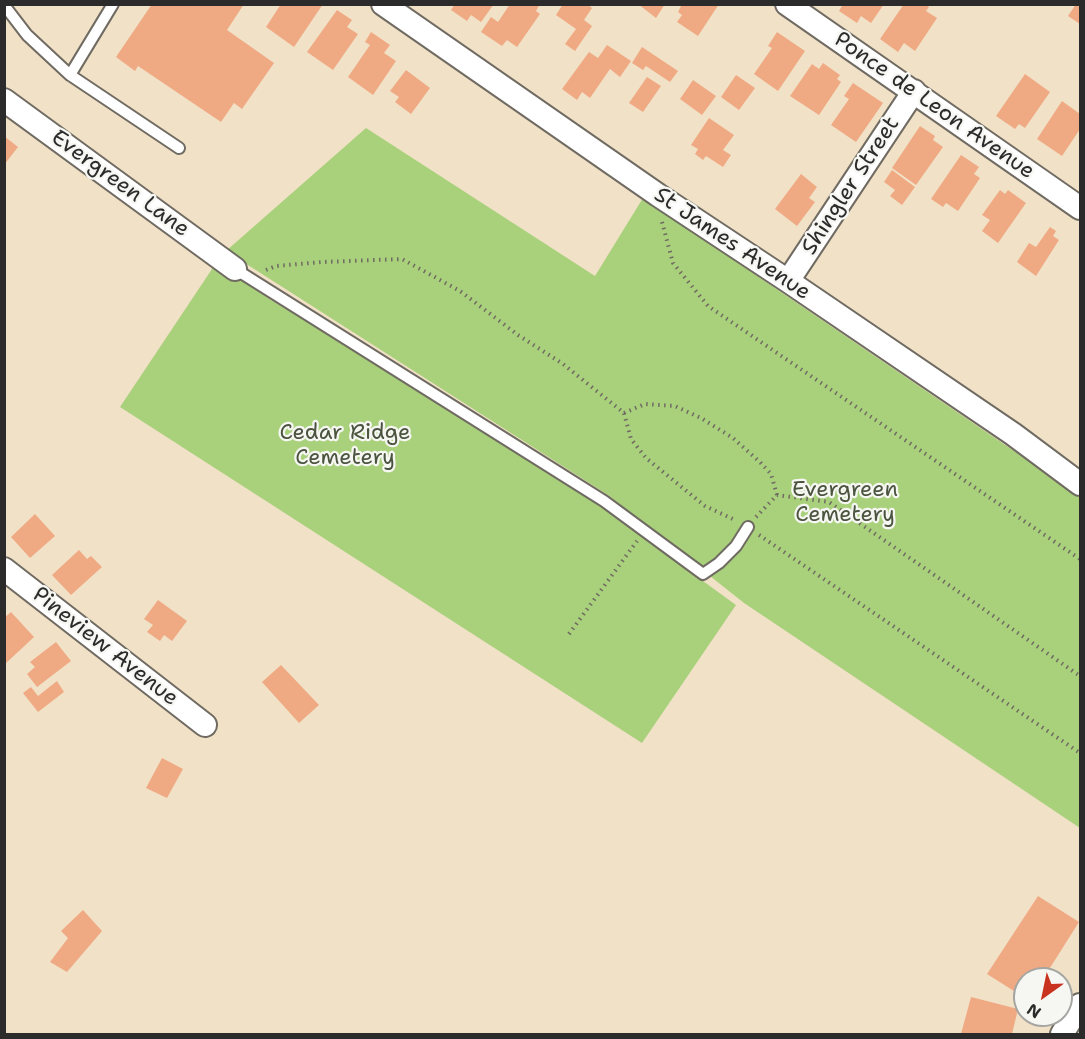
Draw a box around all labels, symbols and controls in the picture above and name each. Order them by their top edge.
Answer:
street label: Ponce de Leon Avenue [829,27,1039,185]
street label: Shingler Street [797,112,905,260]
street label: Evergreen Lane [46,125,194,243]
street label: St James Avenue [649,182,815,306]
park label: Cedar Ridge Cemetery [279,420,411,472]
park label: Evergreen Cemetery [792,477,898,528]
street label: Pineview Avenue [27,582,183,712]
north arrow [1013,967,1073,1027]
text: N [1023,999,1045,1023]

